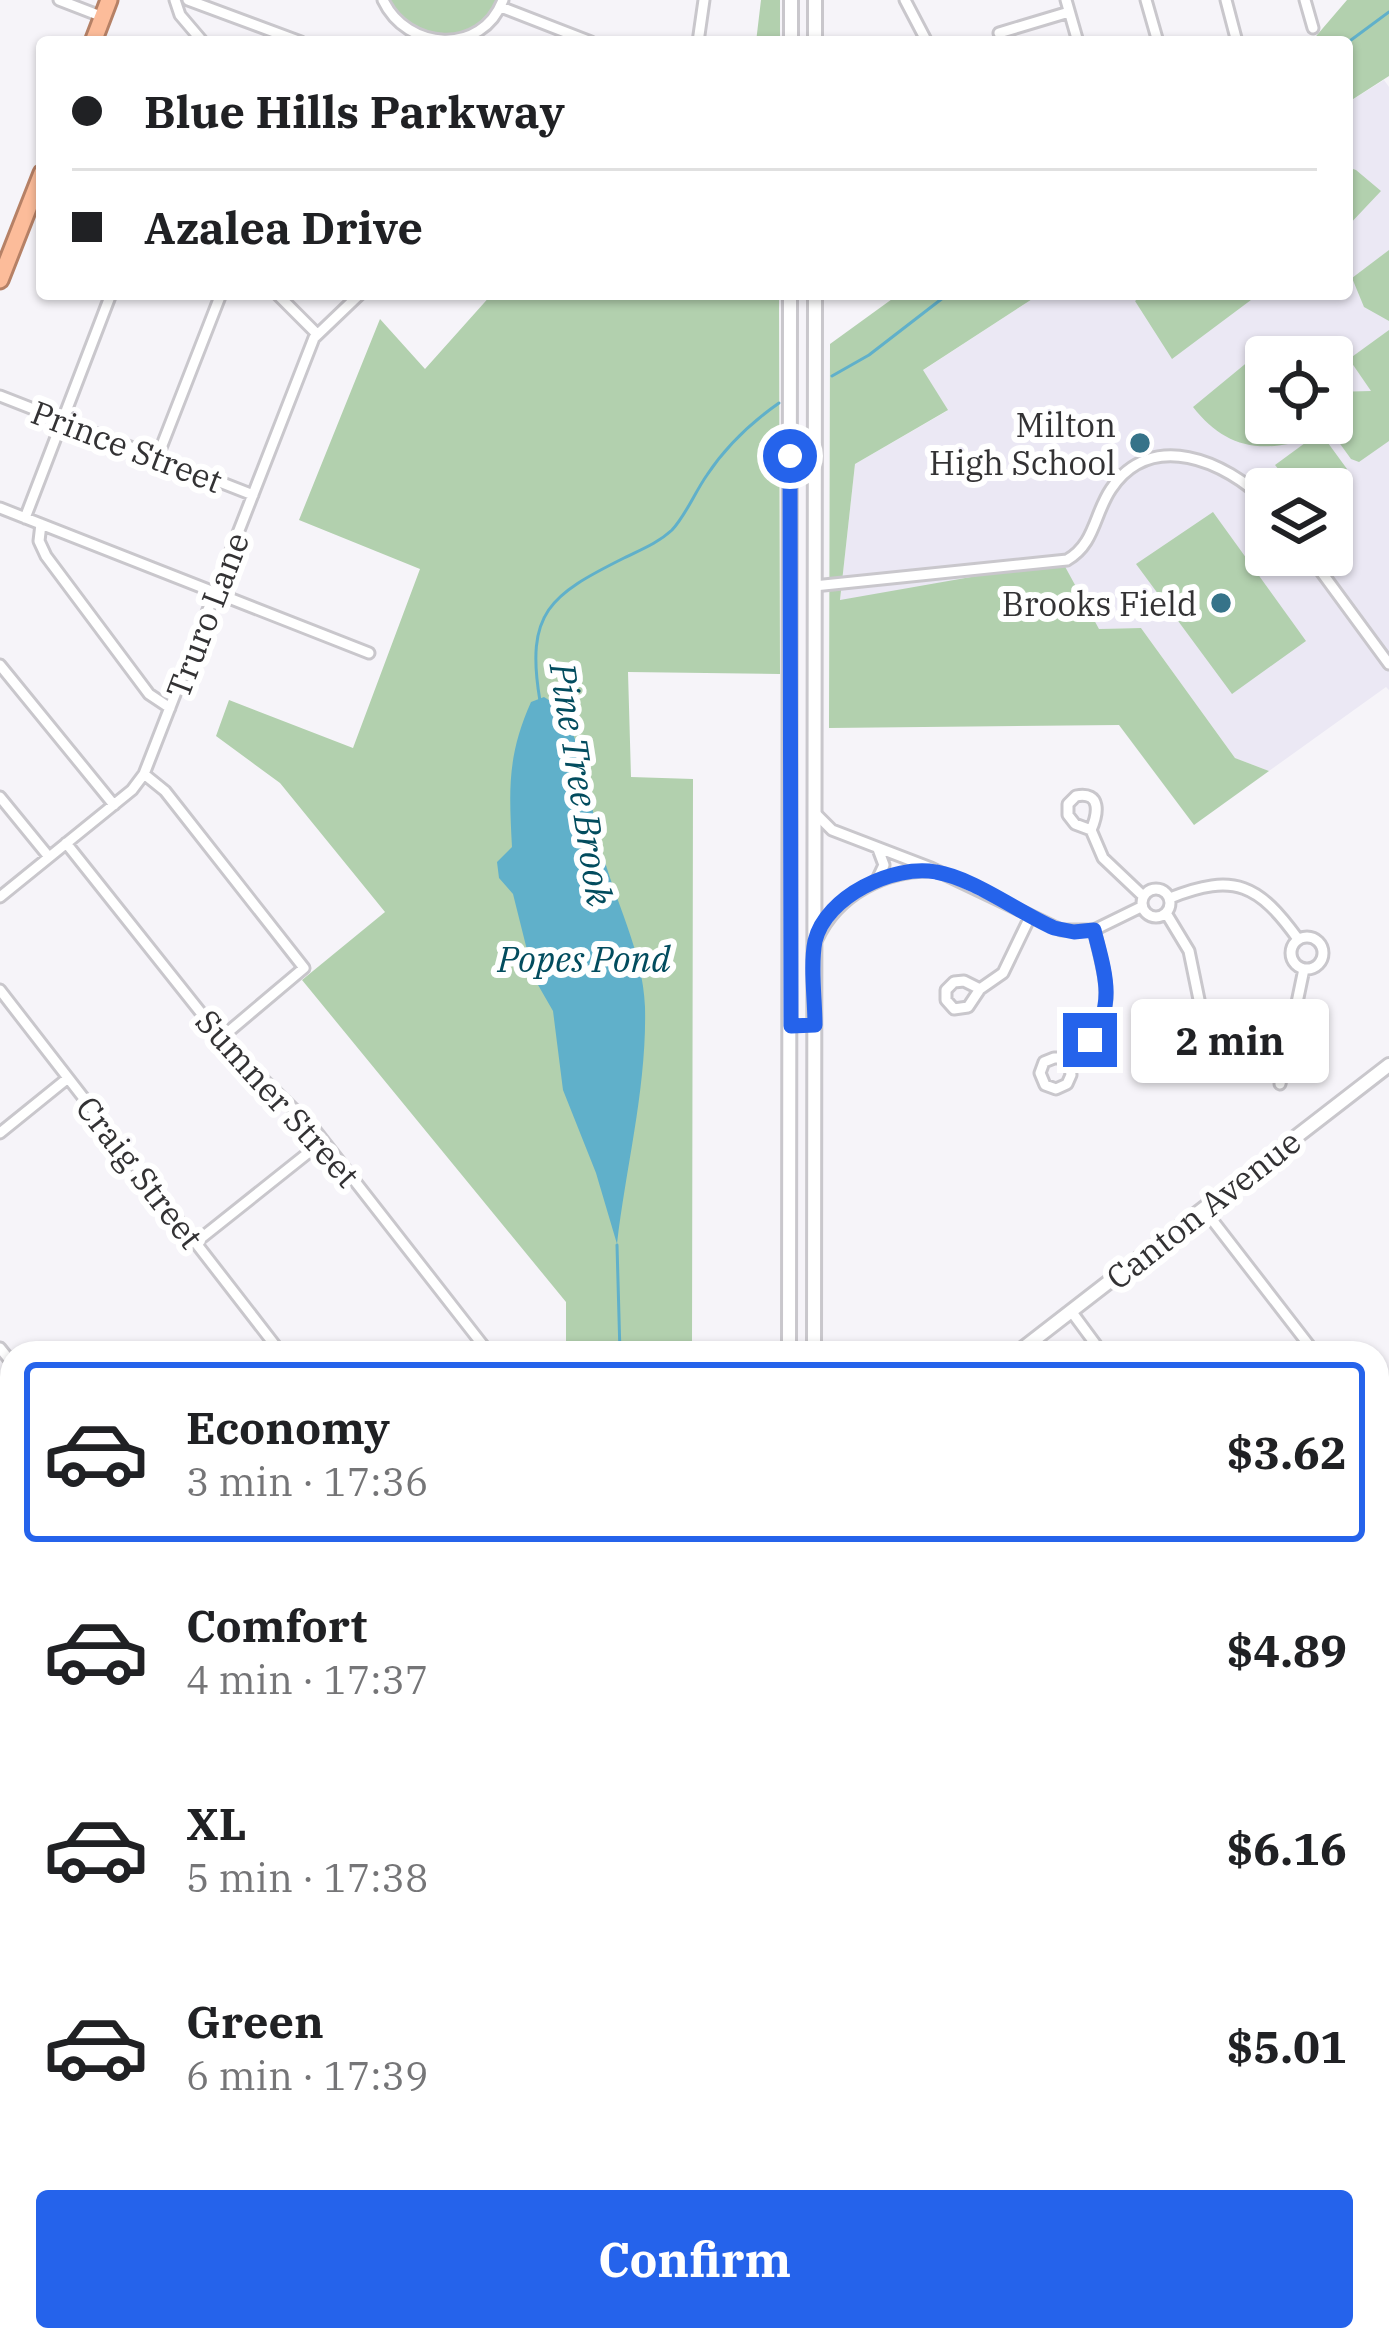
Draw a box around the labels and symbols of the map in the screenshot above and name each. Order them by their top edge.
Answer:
street label: Prince Street [25,390,229,502]
place label: Milton High School [929,403,1116,484]
route start [763,429,817,483]
marker: Milton High School [1127,430,1153,456]
street label: Truro Lane [156,526,258,704]
place label: Brooks Field [1002,582,1197,625]
marker: Brooks Field [1208,590,1234,616]
water label: Pine Tree Brook [539,658,625,910]
water label: Popes Pond [496,935,671,982]
callout: 2 min [1132,998,1330,1082]
street label: Sumner Street [187,1000,369,1196]
route end [1063,1013,1117,1067]
street label: Craig Street [67,1087,213,1257]
street label: Canton Avenue [1097,1120,1309,1298]

